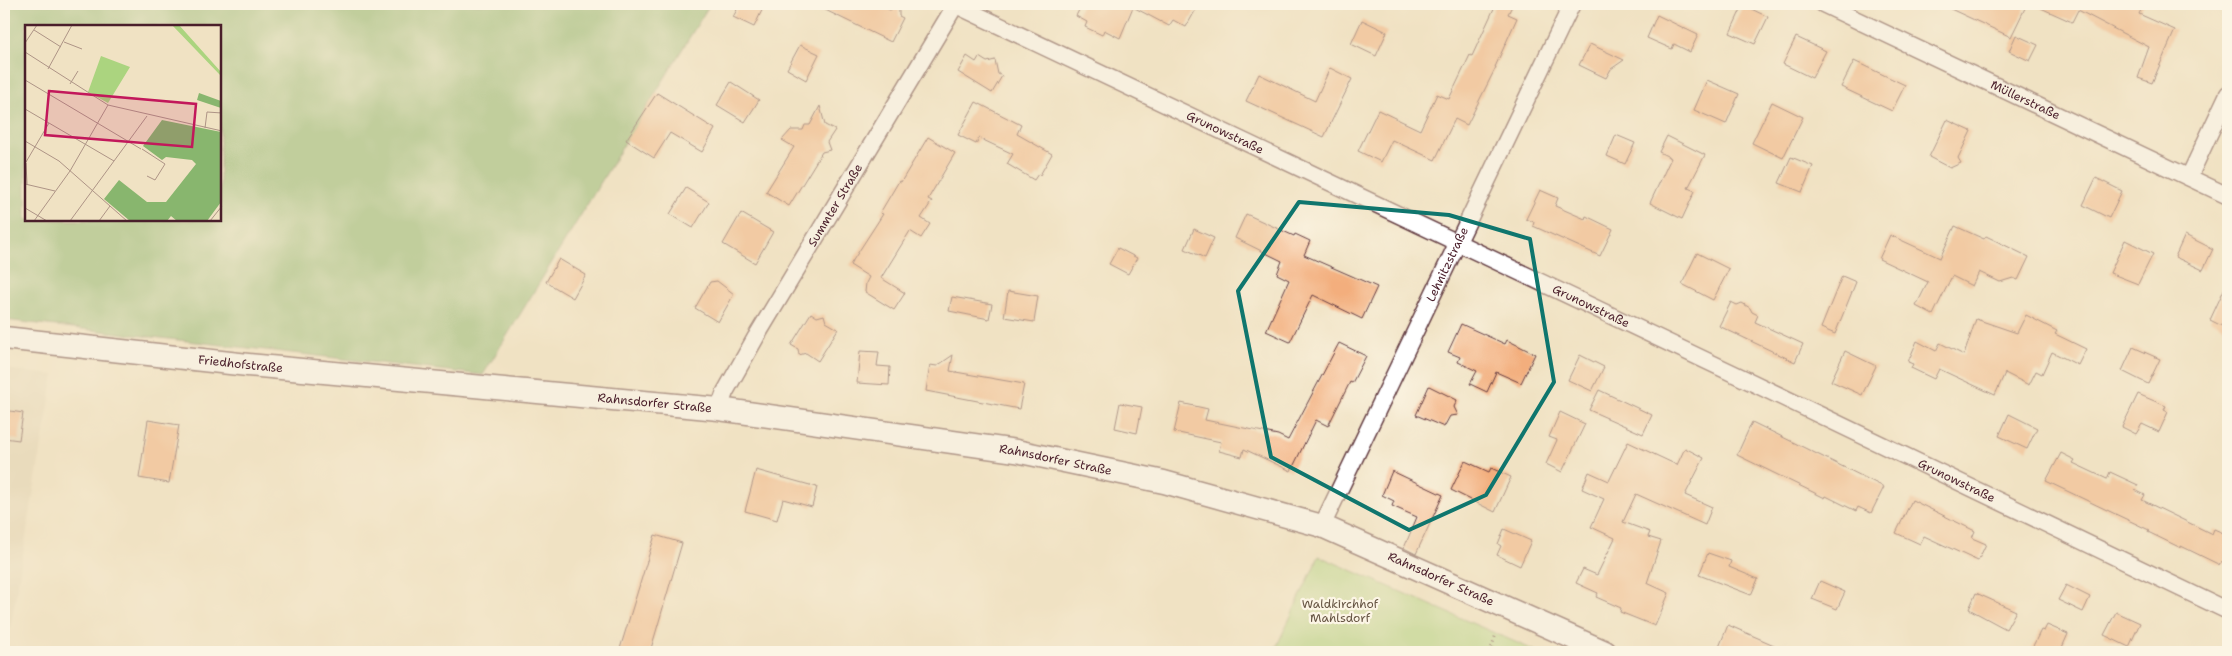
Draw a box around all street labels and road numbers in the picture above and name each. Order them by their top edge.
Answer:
street label: Müllerstraße [1988,77,2063,123]
street label: Grunowstraße [1184,107,1267,158]
street label: Summter Straße [804,161,866,249]
street label: Lehnitzstraße [1423,224,1472,304]
street label: Grunowstraße [1550,281,1633,331]
street label: Friedhofstraße [197,352,284,376]
street label: Rahnsdorfer Straße [597,390,713,416]
street label: Rahnsdorfer Straße [998,441,1114,479]
street label: Grunowstraße [1915,455,1998,506]
street label: Rahnsdorfer Straße [1385,548,1497,610]

